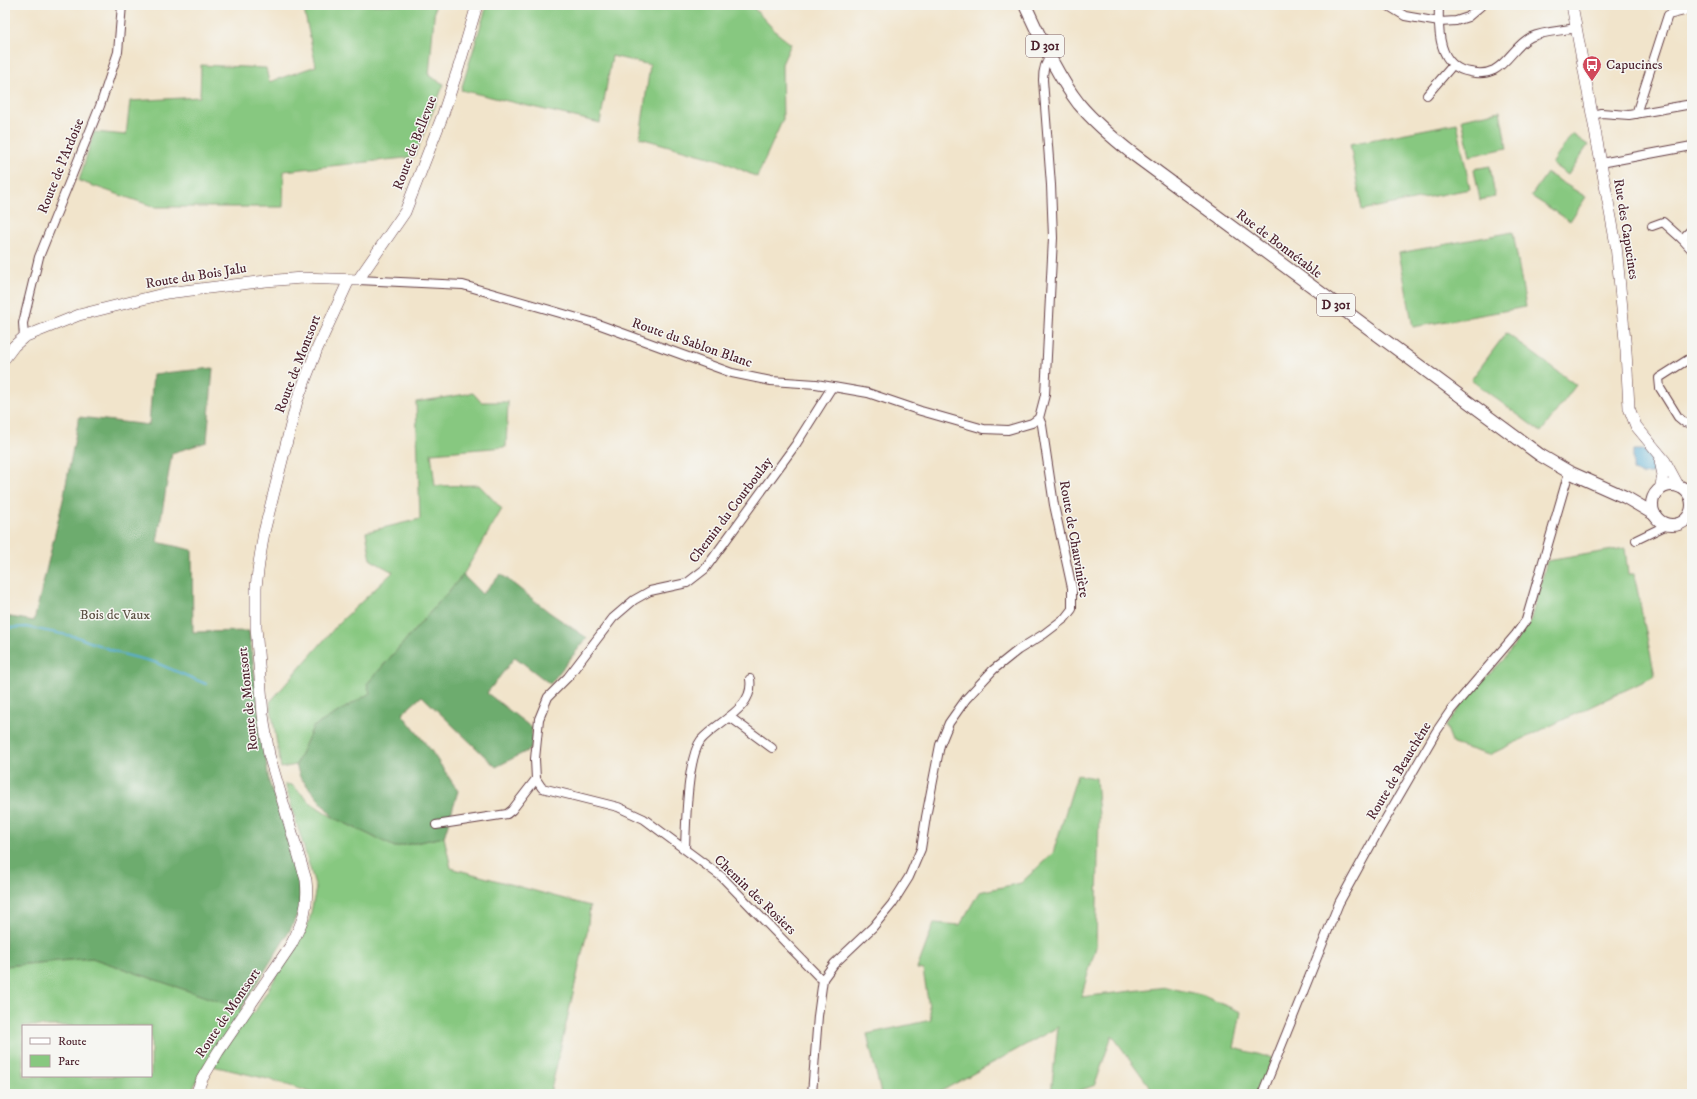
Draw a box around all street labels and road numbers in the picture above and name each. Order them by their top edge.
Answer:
road number: D 301 [1026,35,1064,57]
street label: Route de Bellevue [389,93,441,193]
street label: Route de l'Ardoise [34,116,88,216]
street label: Rue des Capucines [1609,177,1643,281]
street label: Rue de Bonnétable [1232,206,1326,282]
street label: Route du Bois Jalu [144,259,248,293]
road number: D 301 [1317,294,1355,316]
street label: Route de Montsort [271,312,325,416]
street label: Route du Sablon Blanc [629,314,755,372]
street label: Chemin du Courboulay [685,453,777,567]
street label: Route de Chauvinière [1055,479,1093,599]
street label: Route de Montsort [234,646,262,752]
street label: Route de Beauchêne [1363,718,1436,823]
street label: Chemin des Rosiers [710,851,800,939]
street label: Route de Montsort [191,964,265,1061]

